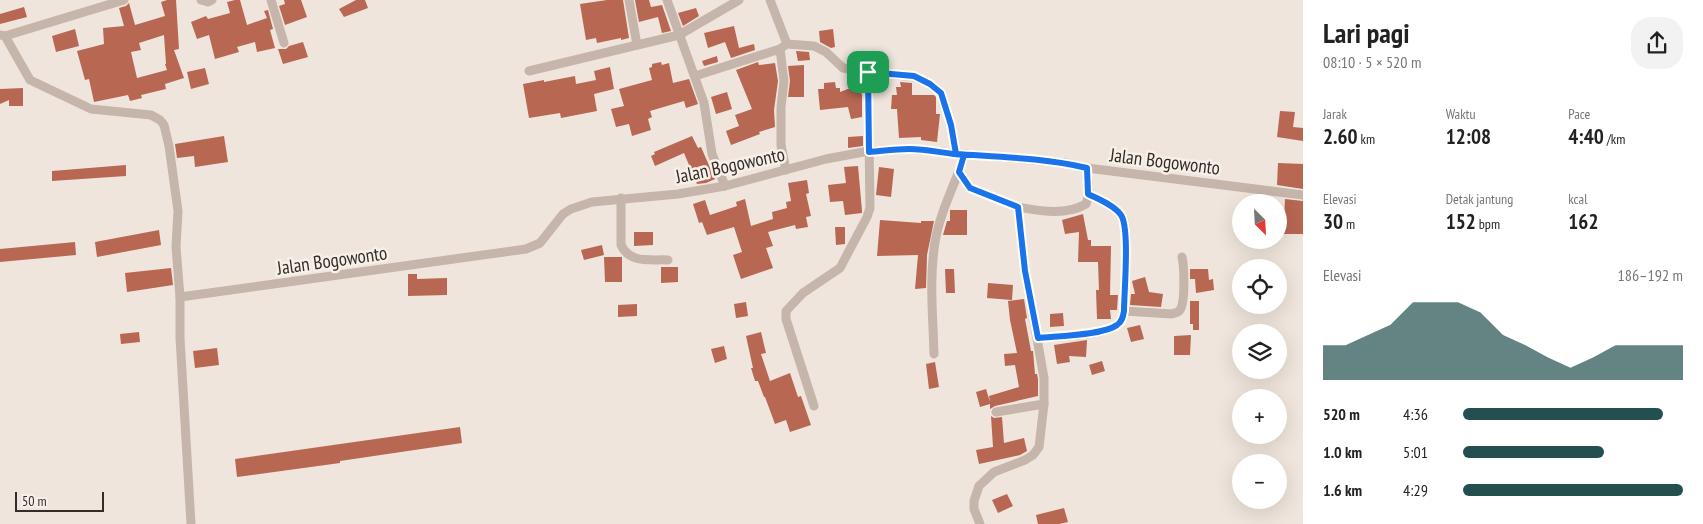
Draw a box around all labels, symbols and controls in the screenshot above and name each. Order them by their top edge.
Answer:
text: Lari pagi [1323,14,1409,51]
button: share [1631,17,1683,69]
pin [847,51,889,93]
text: 08:10 · 5 × 520 m [1323,52,1421,72]
icon: arrive [854,58,882,86]
text: Jarak [1323,105,1347,123]
text: Waktu [1446,105,1476,123]
text: Pace [1568,105,1590,123]
text: 2.60 [1323,123,1358,150]
text: 12:08 [1446,123,1491,150]
text: 4:40 [1568,123,1604,150]
text: km [1358,130,1375,148]
text: /km [1604,130,1625,148]
street label: Jalan Bogowonto [672,142,787,188]
street label: Jalan Bogowonto [1108,142,1221,180]
text: Elevasi [1323,190,1357,208]
text: Detak jantung [1446,190,1513,208]
text: kcal [1568,190,1587,208]
north arrow [1232,194,1288,249]
map controls [1232,194,1287,509]
text: 30 [1323,208,1343,235]
text: 152 [1446,208,1476,235]
text: 162 [1568,208,1598,235]
text: m [1343,215,1355,233]
text: bpm [1476,215,1500,233]
street label: Jalan Bogowonto [274,240,389,280]
button: locate [1232,259,1287,314]
text: Elevasi [1323,265,1361,285]
text: 186–192 m [1618,265,1683,285]
button: layers [1232,324,1287,379]
button: + [1232,389,1287,444]
text: 520 m [1323,404,1360,424]
text: 4:36 [1403,404,1428,424]
text: 1.0 km [1323,442,1362,462]
text: 5:01 [1403,442,1428,462]
button: − [1232,454,1287,509]
text: 1.6 km [1323,480,1362,500]
text: 4:29 [1403,480,1428,500]
scale bar [15,489,104,512]
text: 50 m [22,492,47,510]

